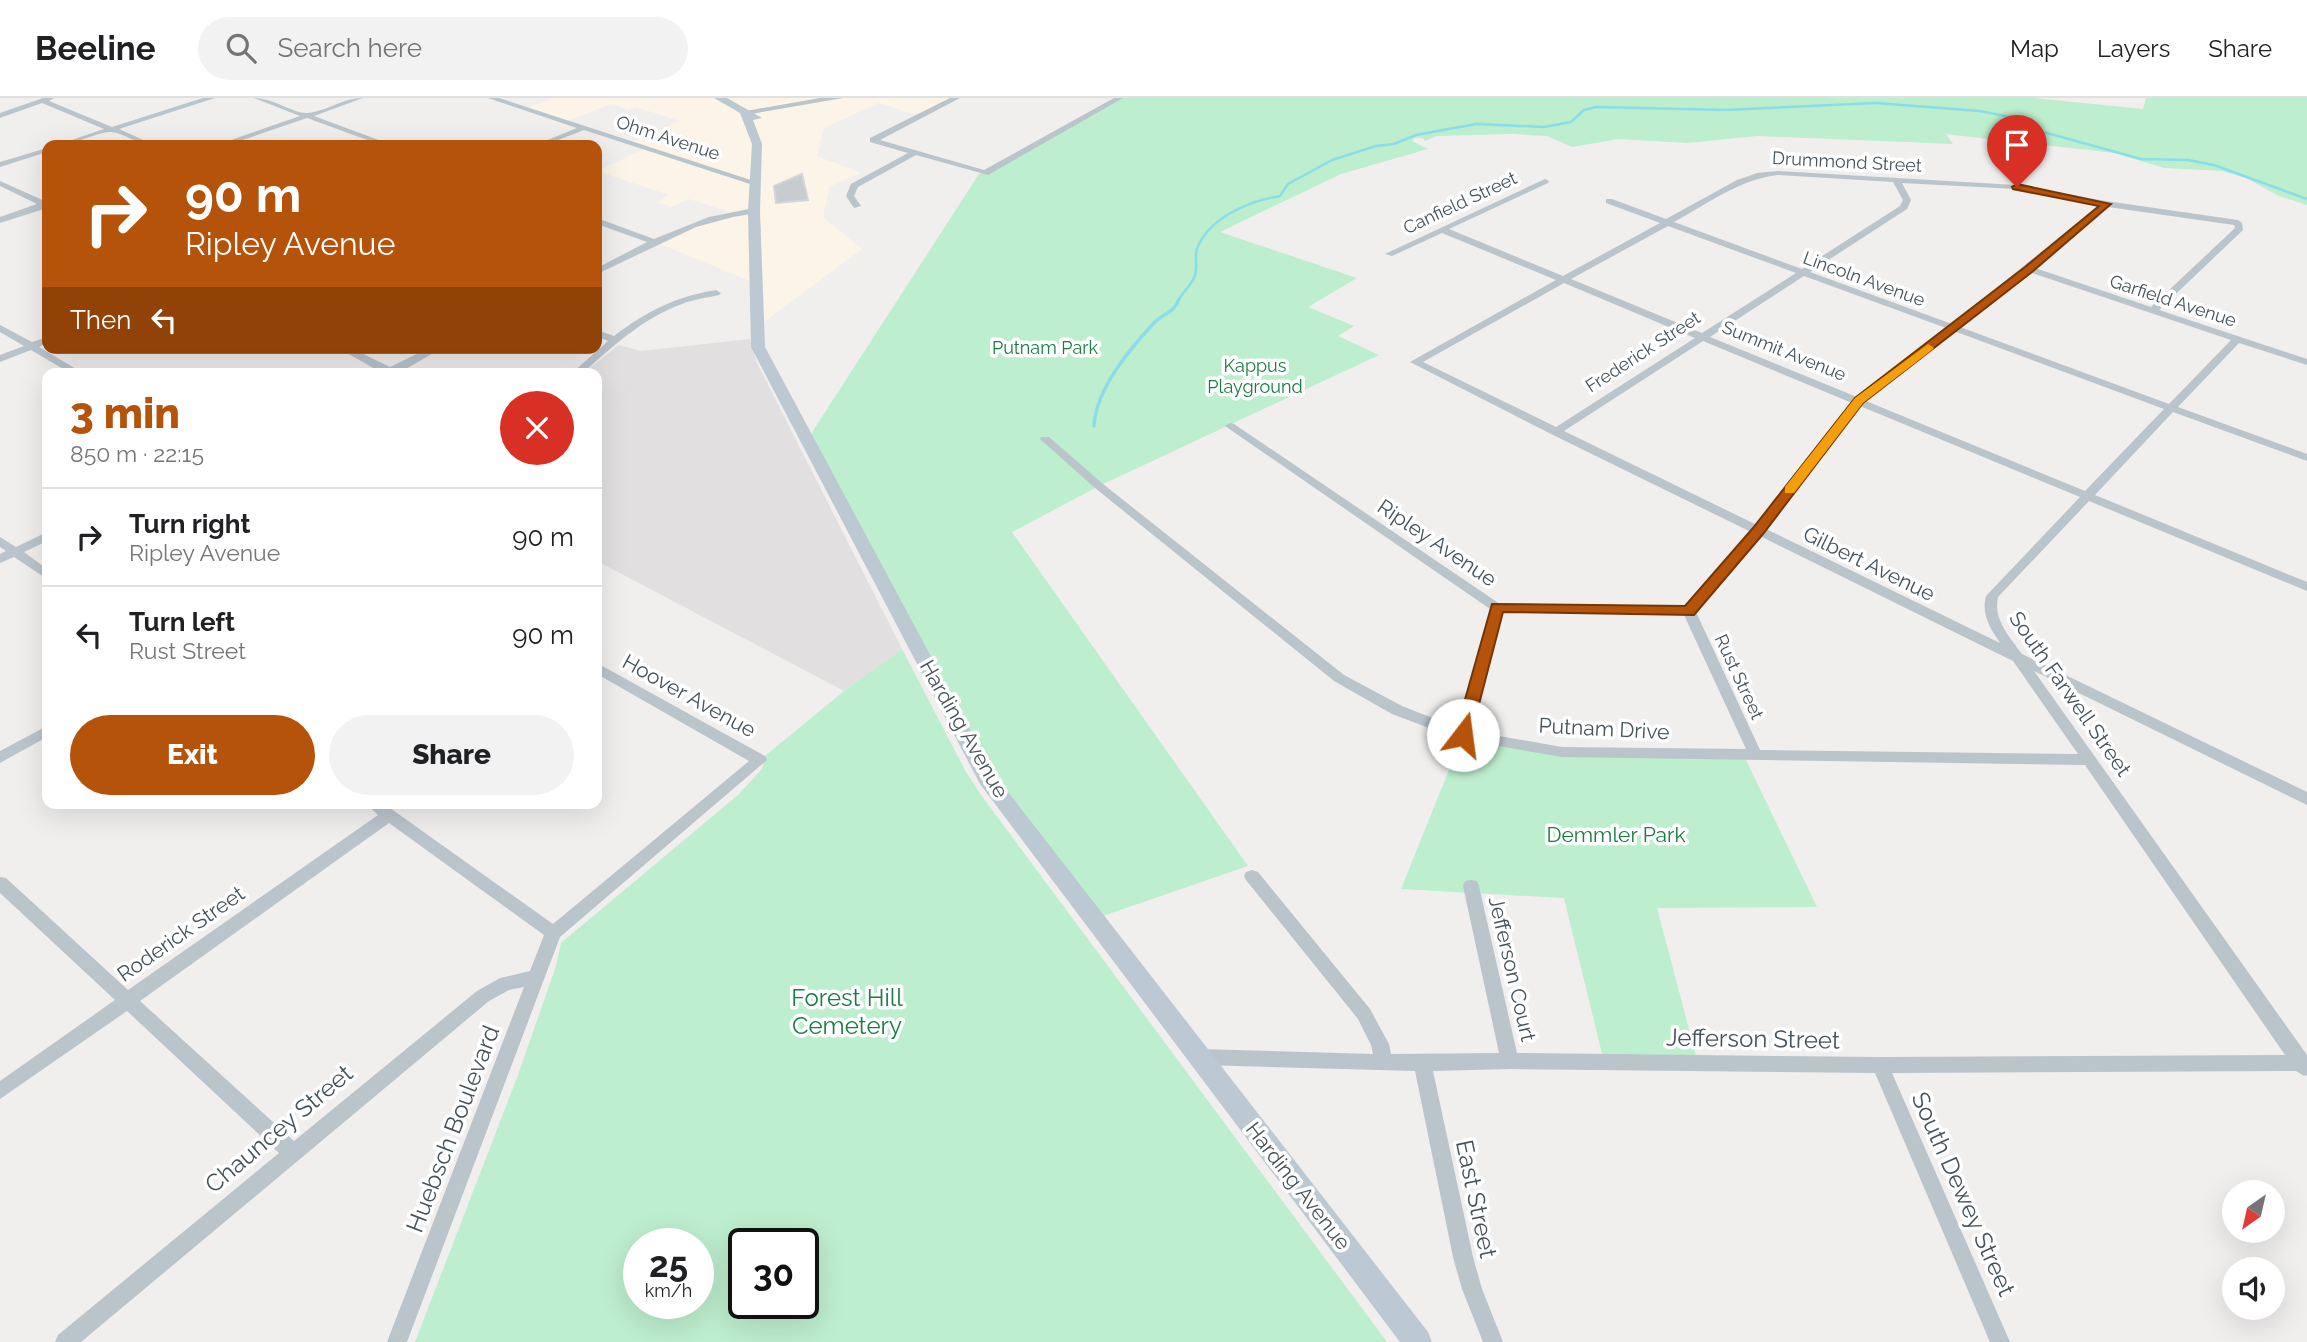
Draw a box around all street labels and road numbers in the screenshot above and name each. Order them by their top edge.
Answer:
street label: Ohm Avenue [614,111,723,164]
street label: Drummond Street [1772,147,1922,176]
street label: Canfield Street [1400,167,1520,238]
street label: Lincoln Avenue [1800,247,1928,310]
street label: Garfield Avenue [2107,270,2240,331]
street label: Frederick Street [1581,307,1704,396]
street label: Summit Avenue [1719,316,1850,385]
street label: Ripley Avenue [1373,494,1502,592]
street label: Gilbert Avenue [1799,521,1939,606]
street label: South Farwell Street [2004,606,2137,781]
street label: Rust Street [1711,631,1768,723]
street label: Hoover Avenue [618,649,760,742]
street label: Harding Avenue [915,655,1014,802]
street label: Putnam Drive [1538,713,1670,744]
street label: Roderick Street [112,880,249,987]
street label: Jefferson Court [1484,894,1541,1044]
street label: Huebsch Boulevard [400,1021,505,1236]
street label: Jefferson Street [1666,1022,1840,1055]
street label: Chauncey Street [199,1059,358,1199]
street label: South Dewey Street [1905,1087,2021,1300]
street label: Harding Avenue [1241,1117,1356,1255]
street label: East Street [1450,1137,1503,1261]

